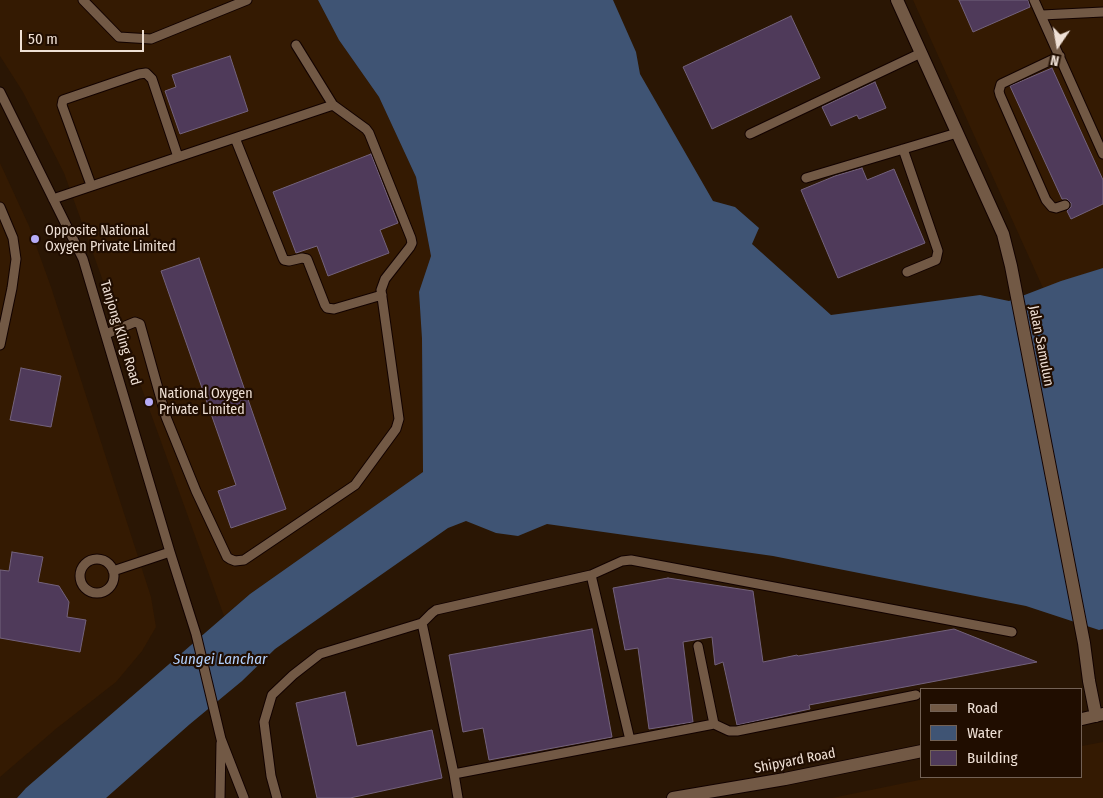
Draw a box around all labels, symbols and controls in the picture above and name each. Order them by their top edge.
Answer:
scale bar [22,20,146,52]
north arrow [1033,20,1083,70]
text: 50 m [28,30,58,48]
text: N [1049,51,1061,69]
place label: Opposite National Oxygen Private Limited [45,223,176,256]
marker: Opposite National Oxygen Private Limited [29,233,41,245]
street label: Tanjong Kling Road [96,278,144,388]
street label: Jalan Samulun [1025,304,1057,388]
place label: National Oxygen Private Limited [159,386,253,418]
marker: National Oxygen Private Limited [143,396,155,408]
water label: Sungei Lanchar [173,651,267,669]
legend [920,688,1083,778]
text: Road [967,699,998,717]
text: Water [967,724,1002,742]
street label: Shipyard Road [753,745,837,777]
text: Building [967,749,1018,767]

